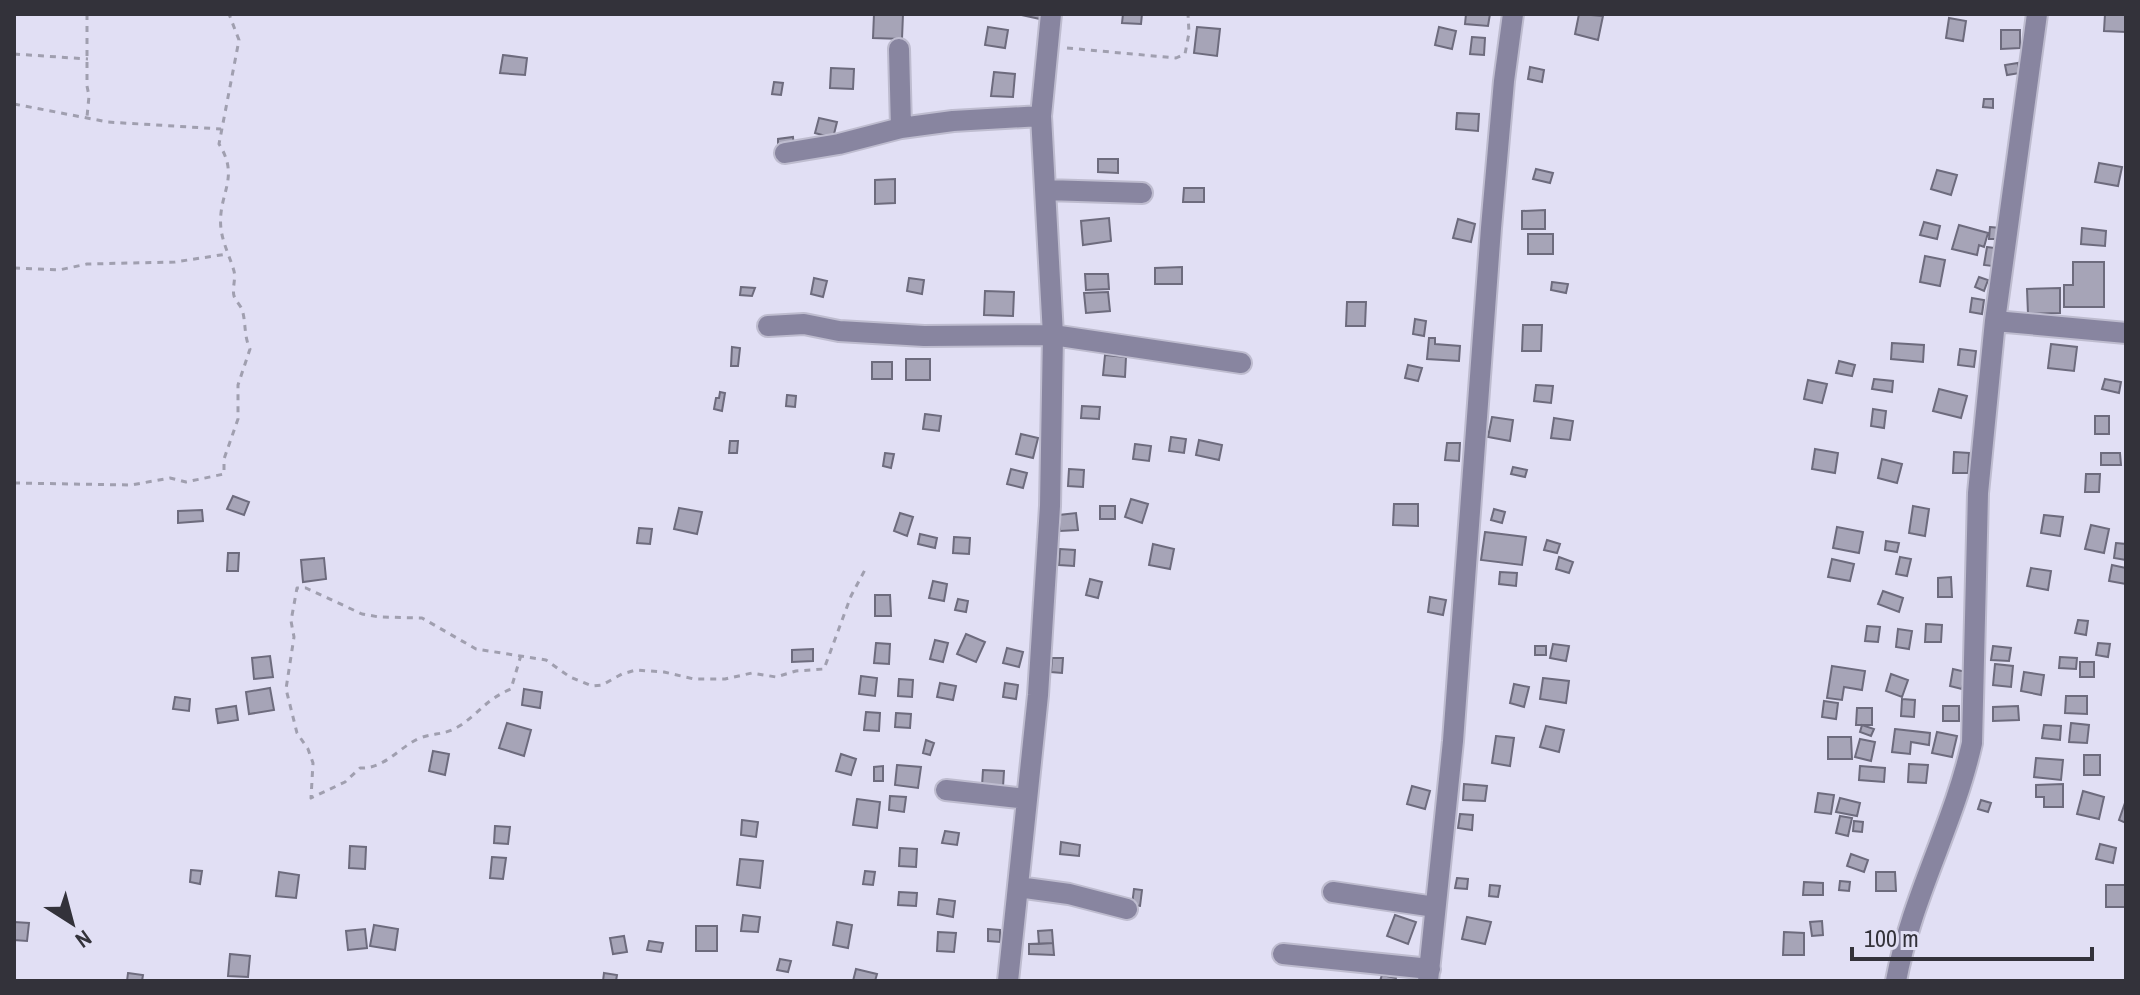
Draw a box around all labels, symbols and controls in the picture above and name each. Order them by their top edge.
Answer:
north arrow [32,883,112,963]
scale bar [1852,911,2092,961]
text: 100 m [1864,922,1919,954]
text: N [70,923,98,955]

